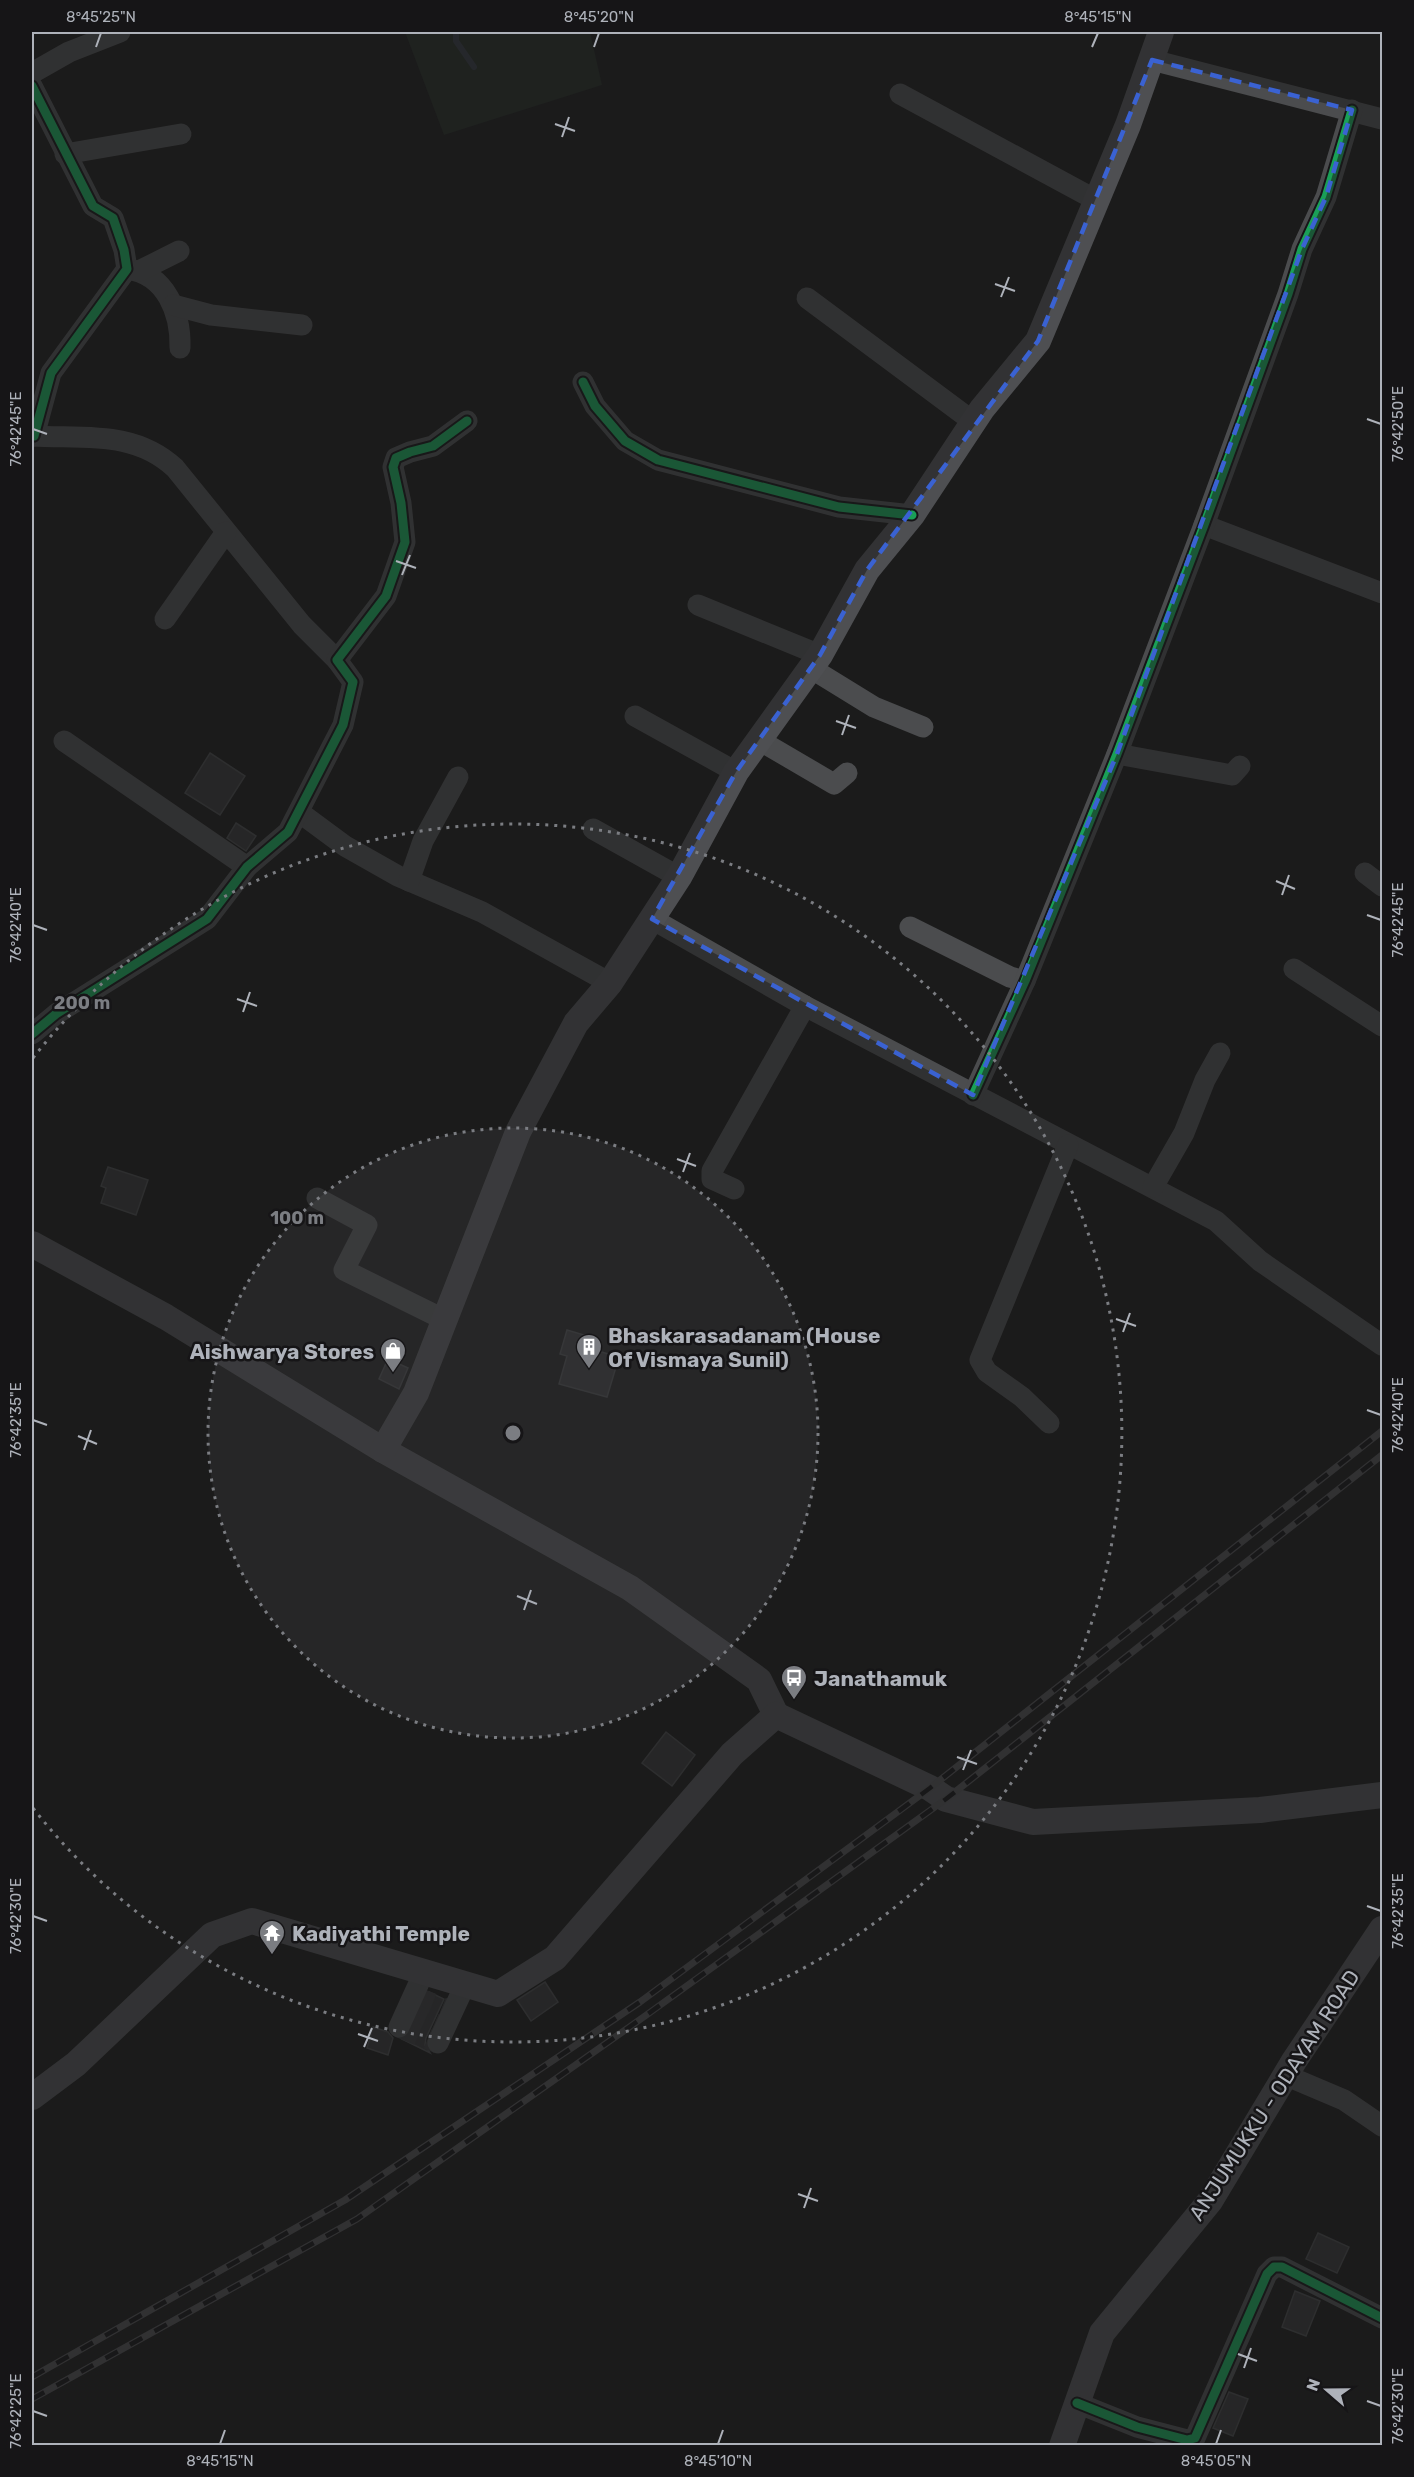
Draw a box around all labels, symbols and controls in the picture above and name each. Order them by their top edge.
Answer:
text: 8°45'25"N [66,8,136,26]
text: 8°45'20"N [564,8,634,26]
text: 8°45'15"N [1064,8,1132,26]
text: 76°42'50"E [1389,386,1407,462]
text: 76°42'45"E [7,392,25,467]
text: 76°42'45"E [1389,883,1407,958]
text: 76°42'40"E [7,887,25,963]
text: 200 m [54,992,110,1014]
text: 100 m [270,1207,324,1229]
place label: Bhaskarasadanam (House Of Vismaya Sunil) [608,1323,881,1372]
building icon: Bhaskarasadanam (House Of Vismaya Sunil) [574,1332,604,1370]
shop icon: Aishwarya Stores [378,1336,408,1374]
place label: Aishwarya Stores [190,1339,374,1364]
text: 76°42'40"E [1389,1377,1407,1453]
text: 76°42'35"E [7,1382,25,1458]
centre of rings [503,1423,523,1443]
bus stop icon: Janathamuk [779,1663,809,1701]
place label: Janathamuk [814,1666,948,1691]
text: 76°42'35"E [1389,1873,1407,1949]
text: 76°42'30"E [7,1878,25,1954]
temple icon: Kadiyathi Temple [257,1918,287,1956]
place label: Kadiyathi Temple [292,1921,470,1946]
street label: ANJUMUKKU - ODAYAM ROAD [1184,1965,1364,2225]
north arrow [1297,2360,1357,2420]
text: 76°42'30"E [1389,2368,1407,2444]
text: 76°42'25"E [7,2373,25,2449]
text: N [1302,2376,1324,2394]
text: 8°45'15"N [186,2452,254,2470]
text: 8°45'10"N [684,2452,752,2470]
text: 8°45'05"N [1181,2452,1251,2470]

